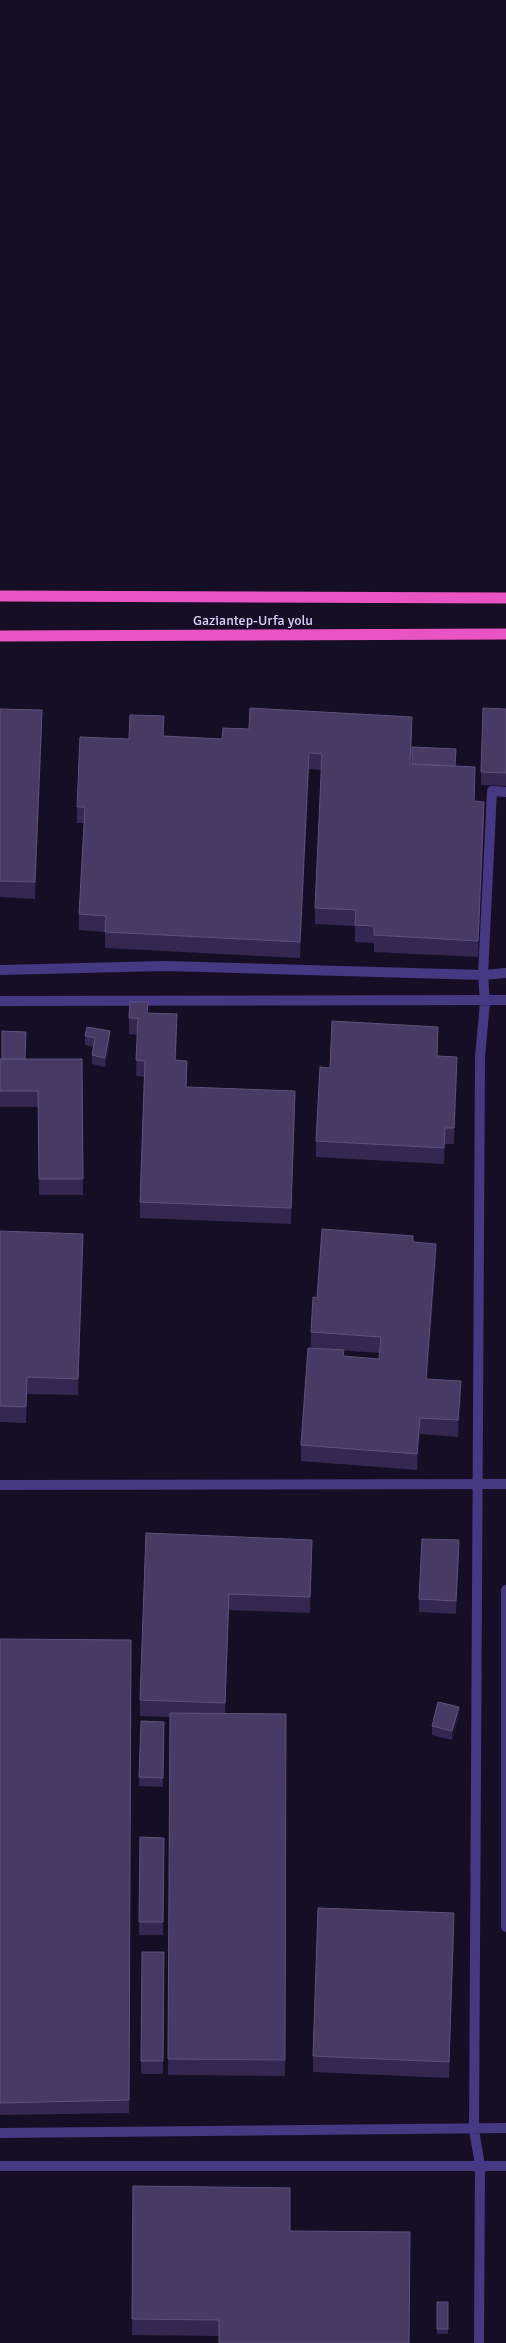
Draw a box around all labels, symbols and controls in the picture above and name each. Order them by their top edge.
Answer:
street label: Gaziantep-Urfa yolu [193,612,313,629]

